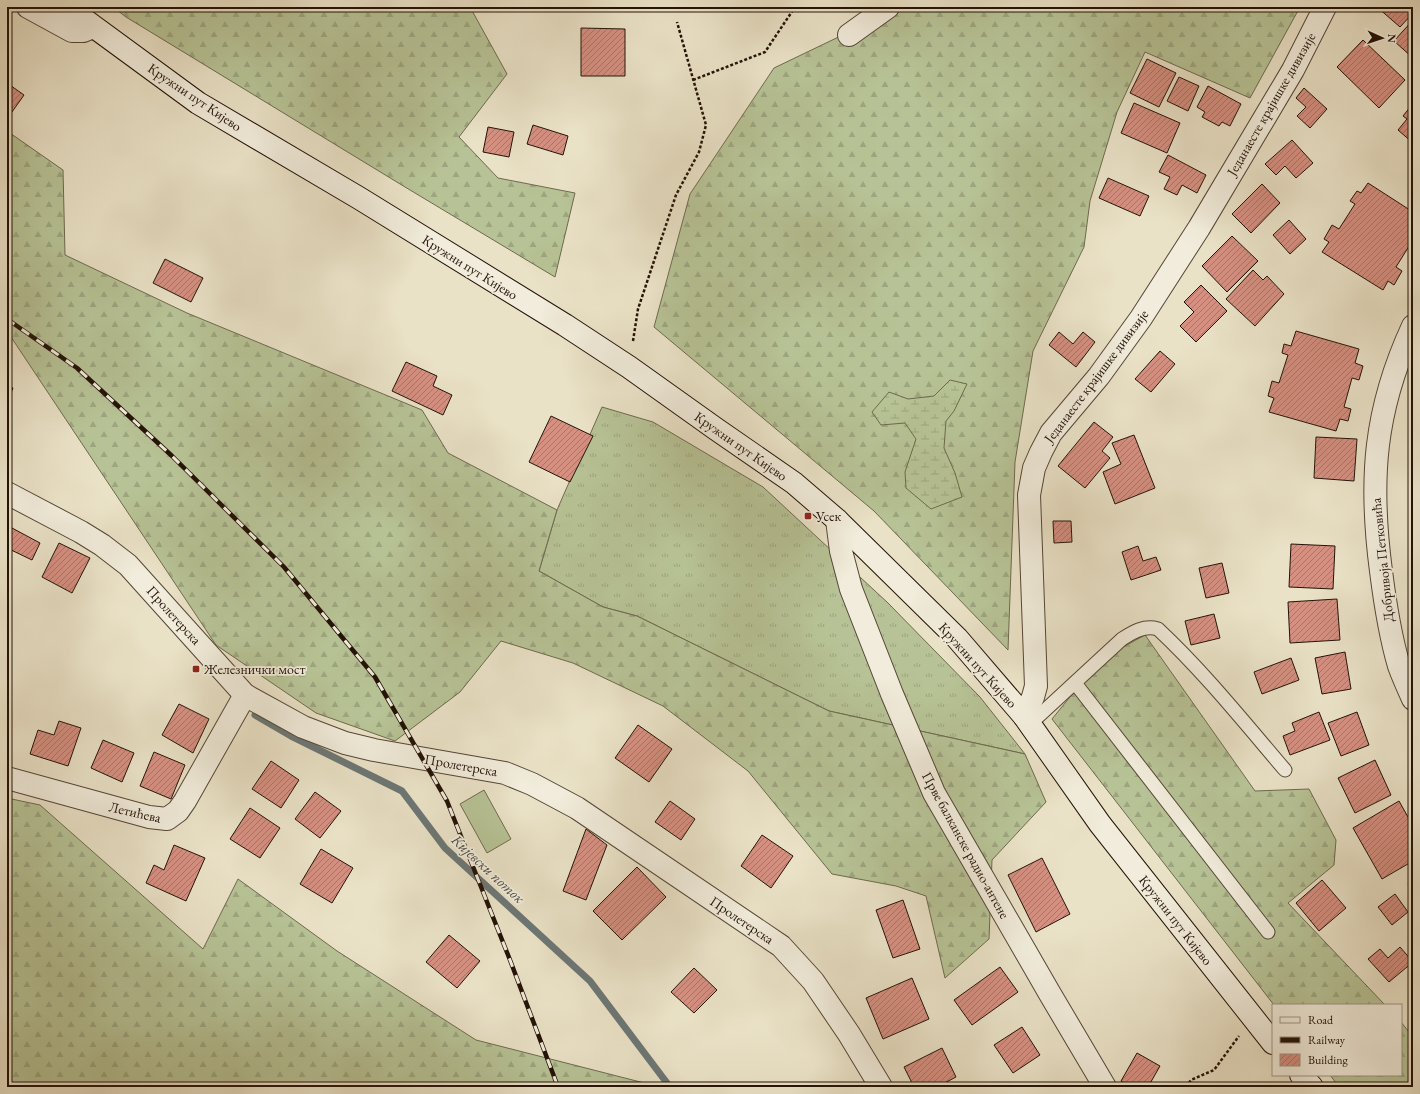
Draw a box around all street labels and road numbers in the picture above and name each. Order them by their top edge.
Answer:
street label: Једанаесте крајишке дивизије [1222,29,1320,180]
street label: Кружни пут Кијево [145,59,245,135]
street label: Кружни пут Кијево [419,230,521,304]
street label: Једанаесте крајишке дивизије [1039,305,1152,447]
street label: Кружни пут Кијево [691,407,791,485]
street label: Добривоја Петковића [1366,497,1397,623]
street label: Пролетерска [143,582,206,649]
street label: Кружни пут Кијево [935,618,1021,712]
street label: Пролетерска [423,750,499,780]
street label: Прве балканске радио-антене [918,768,1014,922]
street label: Летићева [107,797,163,827]
street label: Кружни пут Кијево [1135,871,1217,969]
street label: Пролетерска [706,892,778,948]

